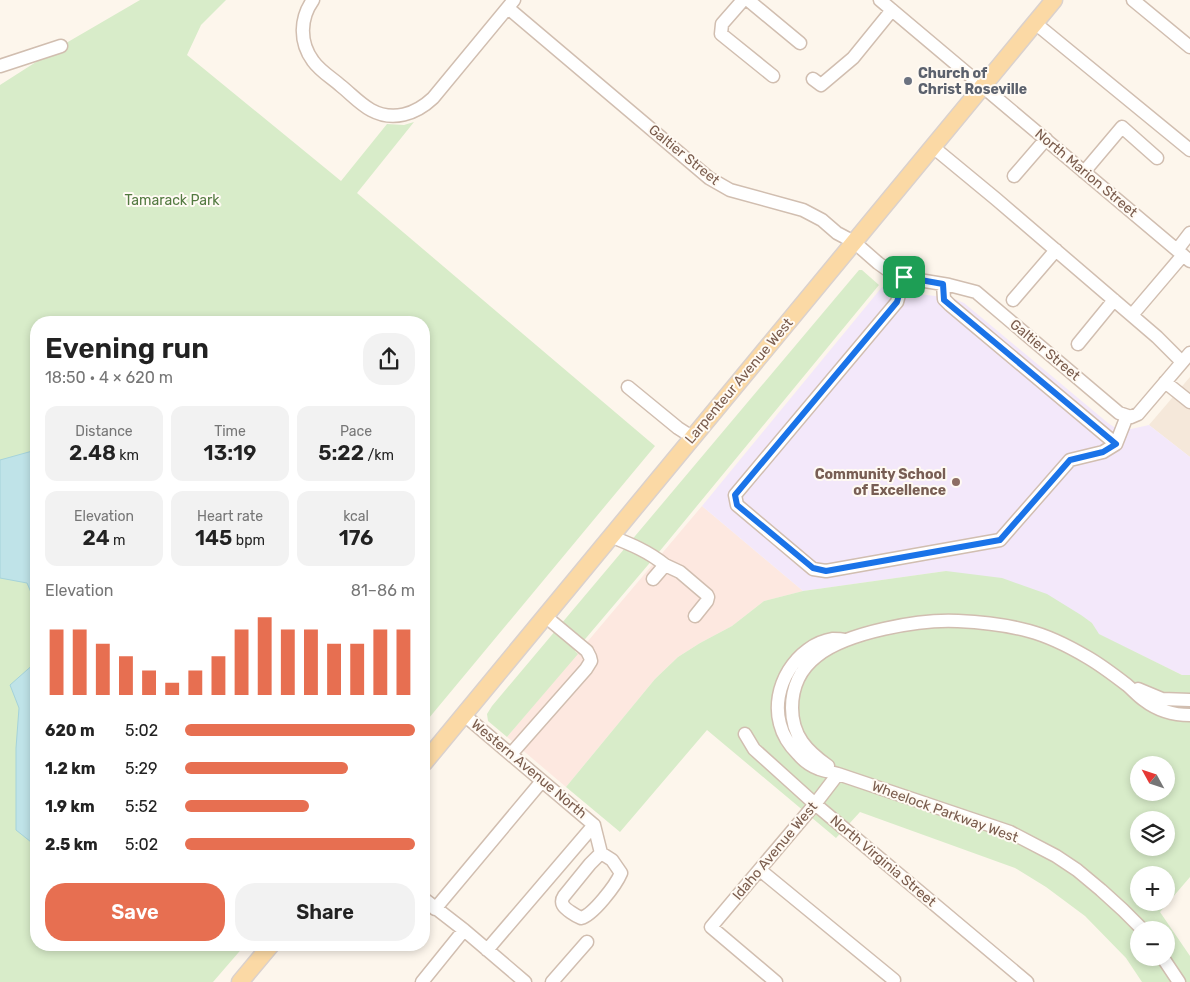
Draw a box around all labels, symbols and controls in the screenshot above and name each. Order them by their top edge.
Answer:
place label: Church of Christ Roseville [918,65,1027,98]
marker: Church of Christ Roseville [902,75,914,87]
street label: Galtier Street [645,121,723,189]
street label: North Marion Street [1031,125,1141,221]
park label: Tamarack Park [124,192,220,209]
pin [883,256,925,298]
icon: arrive [890,263,918,291]
street label: Larpenteur Avenue West [681,314,797,447]
street label: Galtier Street [1006,316,1084,385]
text: Evening run [45,332,209,365]
button: share [363,333,415,385]
text: 18:50 · 4 × 620 m [45,368,173,387]
text: Distance [75,423,133,440]
text: Time [214,423,246,440]
text: Pace [340,423,372,440]
text: 2.48 [69,440,116,465]
text: 13:19 [204,440,256,465]
text: 5:22 [318,440,364,465]
text: km [116,447,139,464]
text: /km [364,447,394,464]
place label: Community School of Excellence [815,466,946,499]
marker: Community School of Excellence [950,476,962,488]
text: Elevation [74,508,134,525]
text: Heart rate [197,508,263,525]
text: kcal [343,508,369,525]
text: 24 [82,525,110,550]
text: 145 [195,525,232,550]
text: 176 [339,525,373,550]
text: m [110,532,126,549]
text: bpm [232,532,265,549]
text: Elevation [45,581,114,600]
text: 81–86 m [351,581,415,600]
street label: Western Avenue North [468,716,590,822]
text: 620 m [45,721,95,740]
text: 5:02 [125,721,158,740]
north arrow [1130,756,1175,801]
map controls [1130,756,1175,966]
text: 1.2 km [45,759,95,778]
text: 5:29 [125,759,157,778]
street label: Wheelock Parkway West [869,778,1021,847]
text: 1.9 km [45,797,95,816]
text: 5:52 [125,797,158,816]
street label: Idaho Avenue West [729,798,821,904]
button: layers [1130,811,1175,856]
street label: North Virginia Street [827,812,940,911]
text: 2.5 km [45,835,98,854]
text: 5:02 [125,835,158,854]
button: + [1130,866,1175,911]
button: Save [45,883,225,941]
button: Share [235,883,415,941]
button: − [1130,921,1175,966]

